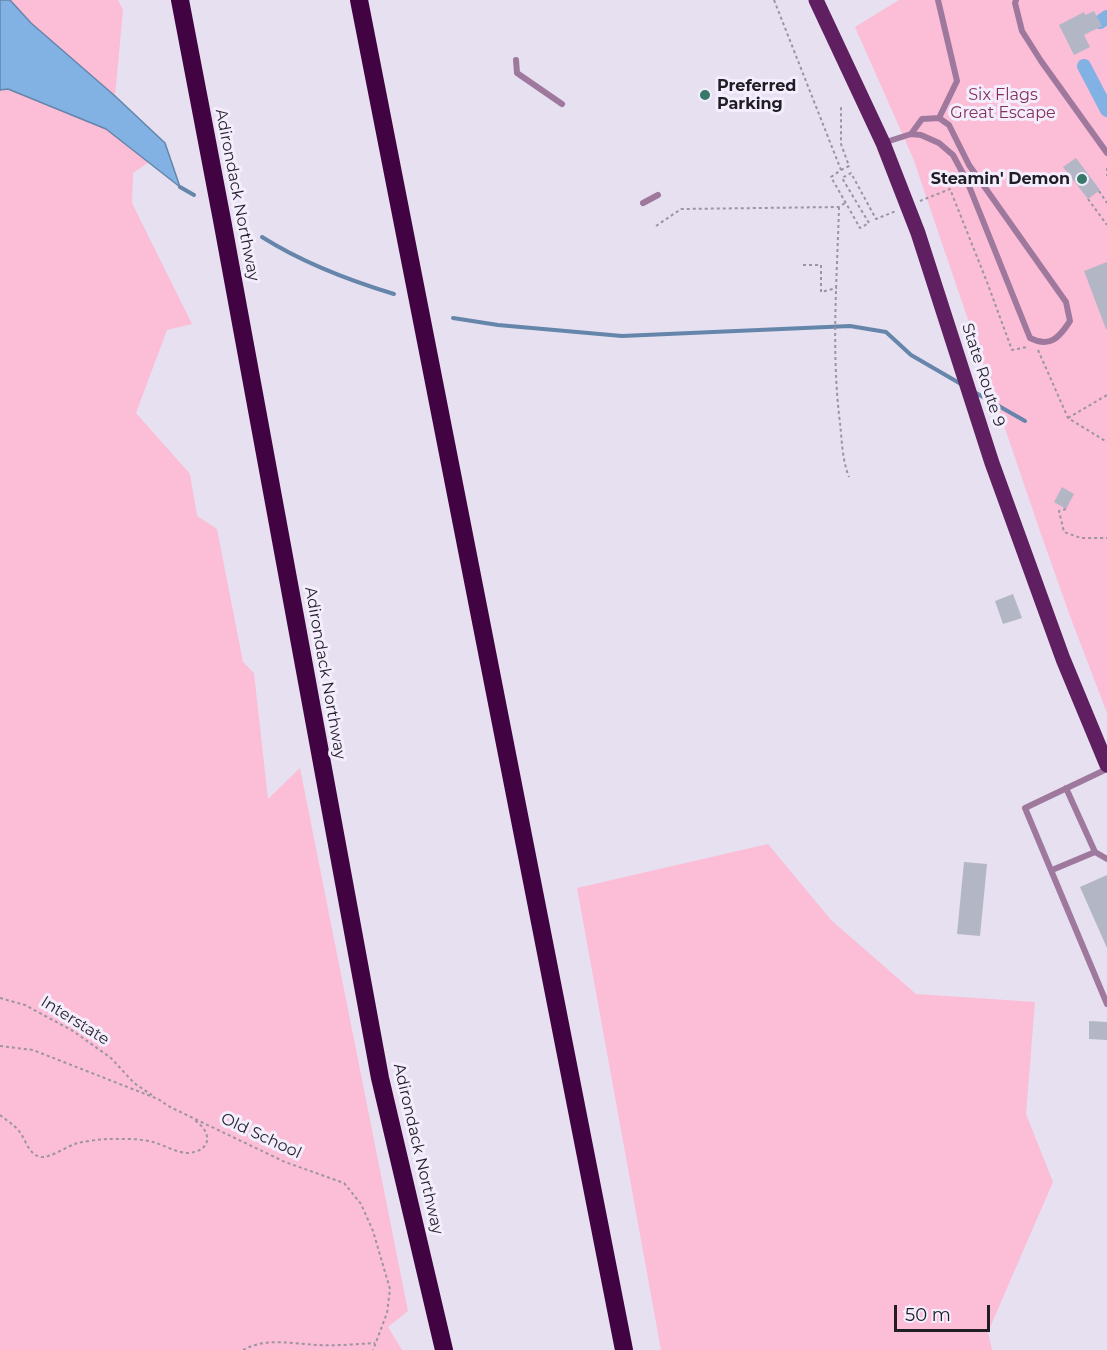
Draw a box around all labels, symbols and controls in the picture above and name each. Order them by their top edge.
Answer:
place label: Preferred Parking [717,76,796,114]
park label: Six Flags Great Escape [950,85,1056,123]
marker: Preferred Parking [698,88,712,102]
street label: Adirondack Northway [211,107,263,283]
place label: Steamin' Demon [931,169,1070,189]
marker: Steamin' Demon [1075,172,1089,186]
street label: State Route 9 [957,321,1009,429]
street label: Adirondack Northway [300,585,350,761]
street label: Interstate [37,992,113,1050]
street label: Adirondack Northway [389,1062,447,1236]
street label: Old School [218,1109,304,1163]
scale bar [897,1293,993,1331]
text: 50 m [905,1304,951,1326]

